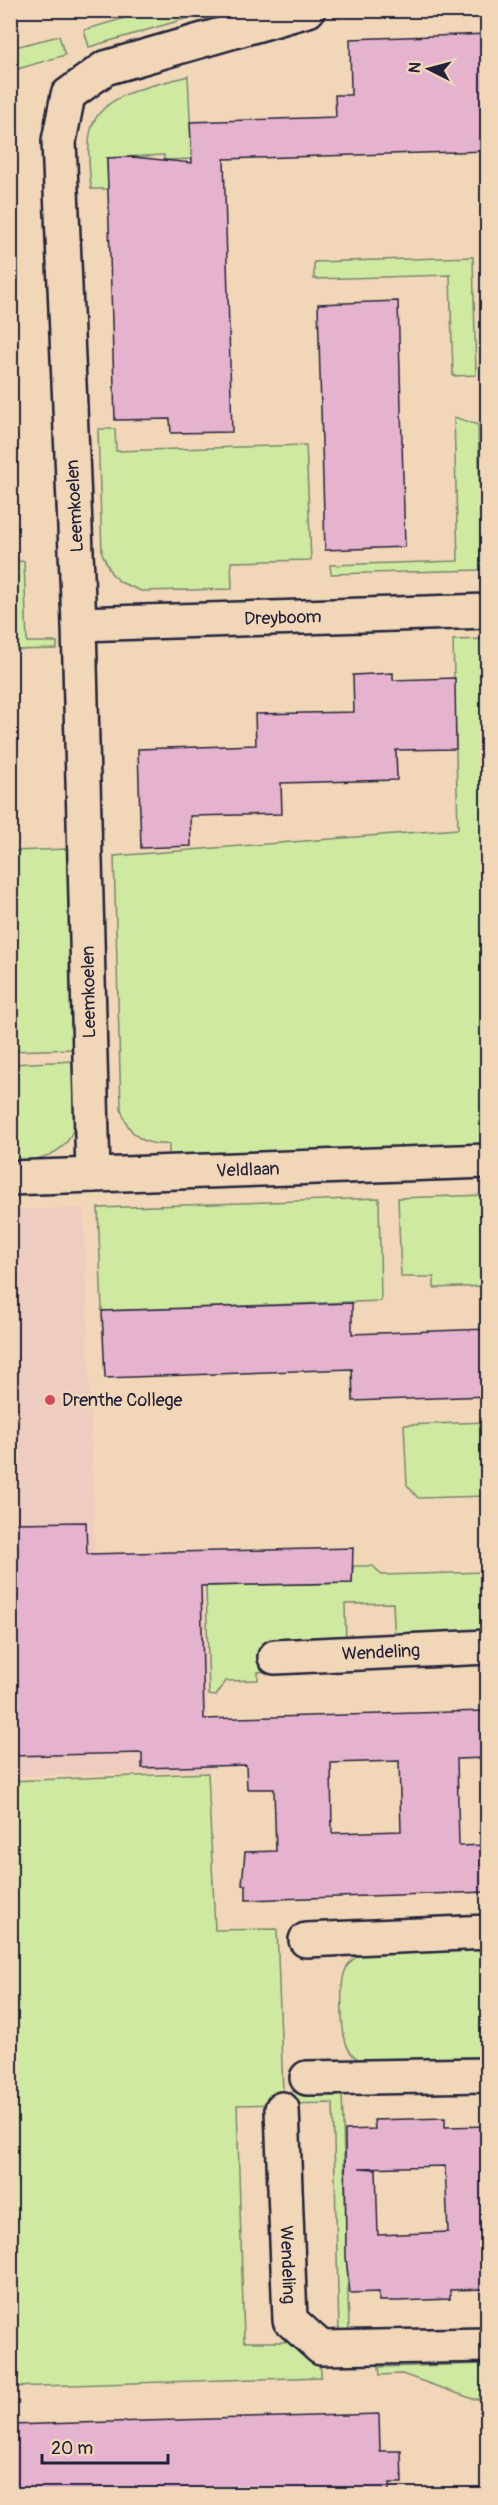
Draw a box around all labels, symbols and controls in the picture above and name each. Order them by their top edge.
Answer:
north arrow [399,39,459,99]
text: N [405,61,426,74]
street label: Leemkoelen [61,459,89,553]
street label: Dreyboom [244,605,322,630]
street label: Leemkoelen [77,945,101,1039]
street label: Veldlaan [216,1157,280,1182]
place label: Drenthe College [62,1389,183,1412]
marker: Drenthe College [43,1393,57,1407]
street label: Wendeling [341,1639,421,1665]
street label: Wendeling [275,2225,301,2305]
scale bar [42,2427,168,2465]
text: 20 m [51,2437,93,2460]

